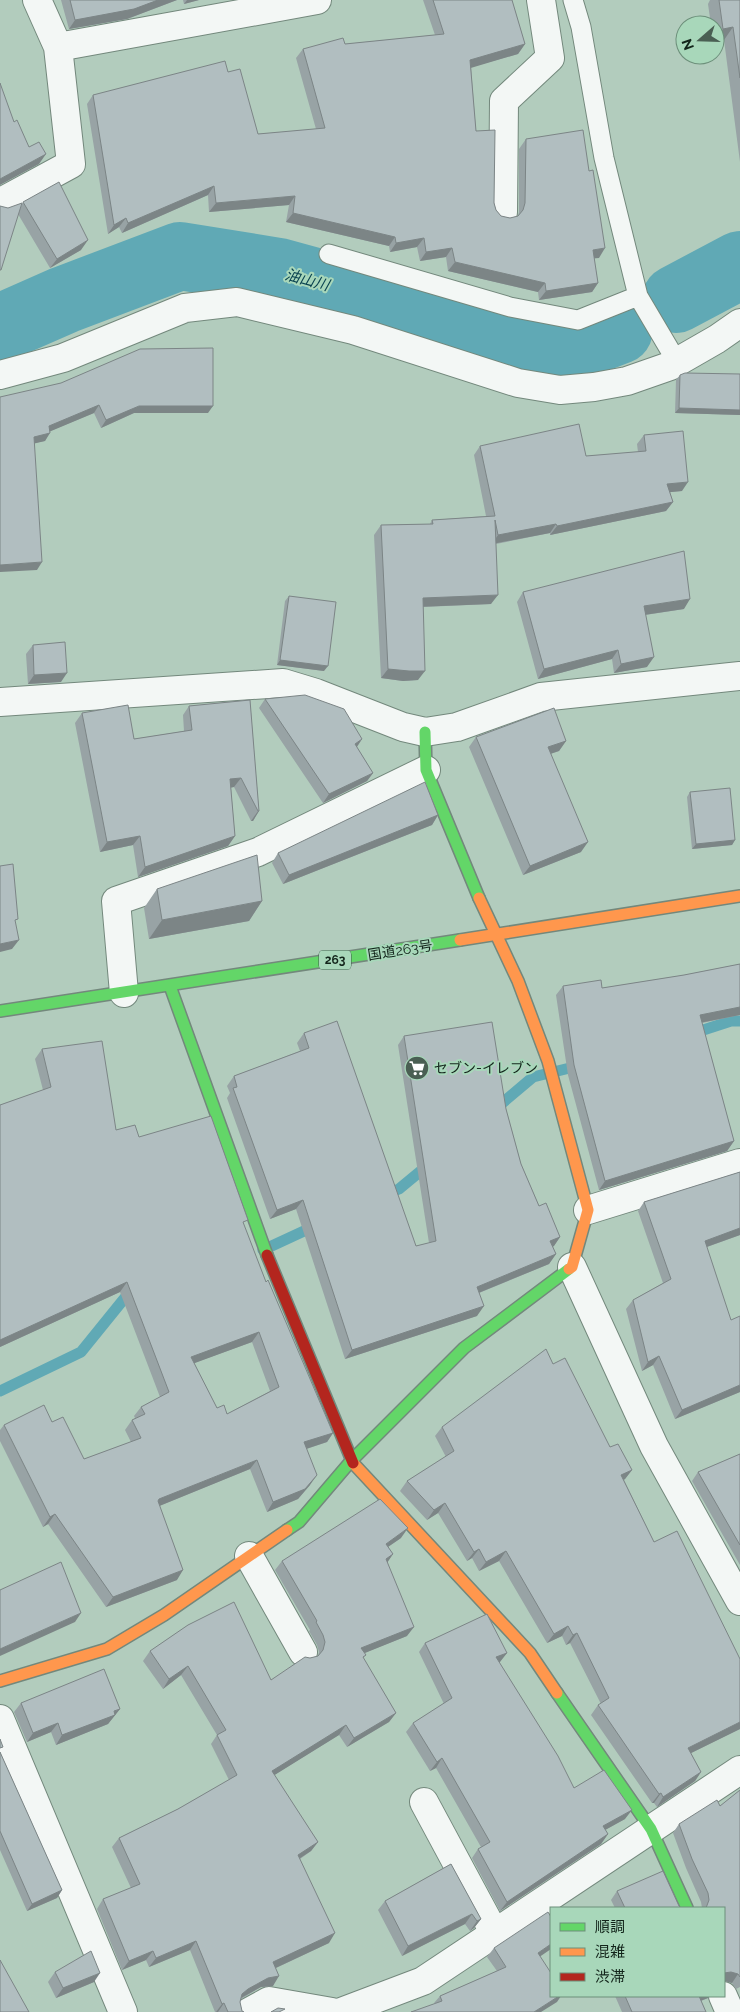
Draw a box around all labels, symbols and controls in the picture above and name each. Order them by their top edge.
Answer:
north arrow [675,15,725,65]
text: N [678,37,697,52]
water label: 油山川 [283,265,333,295]
street label: 国道263号 [367,937,433,963]
road number: 263 [319,950,351,970]
supermarket icon: セブン-イレブン [404,1055,430,1081]
place label: セブン-イレブン [434,1060,538,1076]
legend [550,1907,725,1997]
text: 順調 [595,1918,625,1936]
text: 混雑 [595,1943,625,1961]
text: 渋滞 [595,1968,625,1986]

